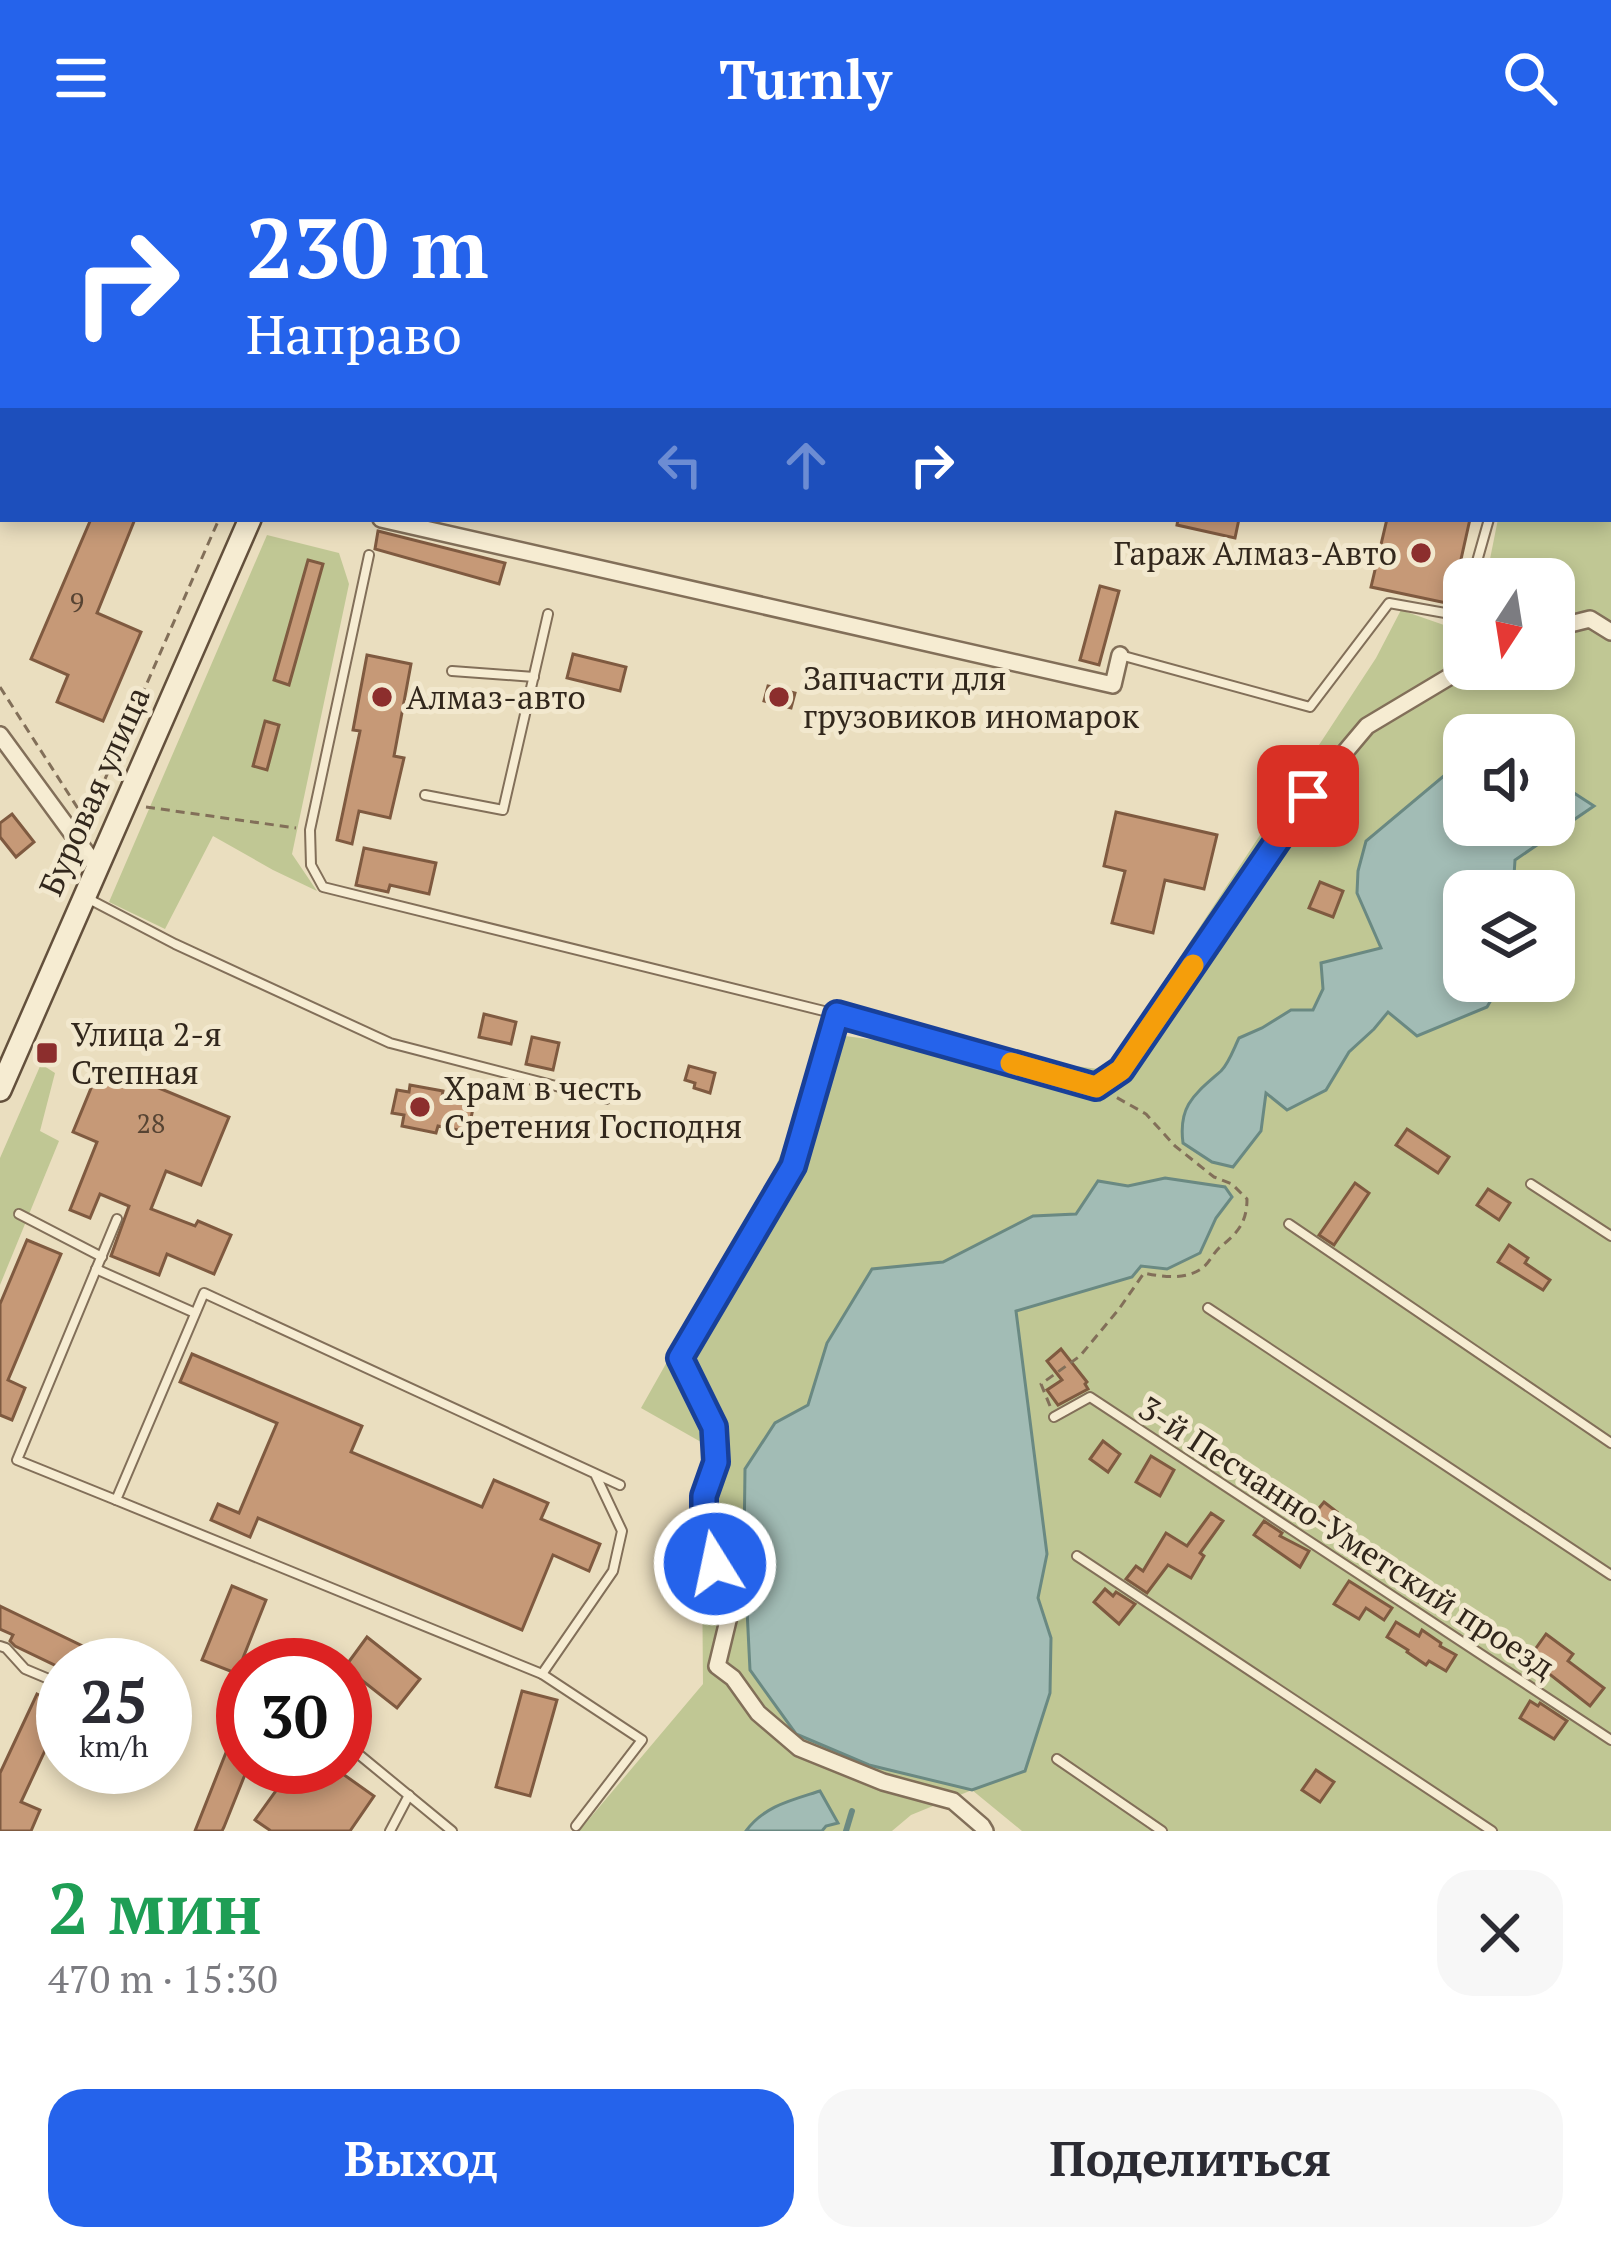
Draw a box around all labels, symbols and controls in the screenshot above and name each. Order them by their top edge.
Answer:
text: Turnly [719,43,892,114]
icon: menu [48,45,114,111]
icon: search [1497,45,1563,111]
text: 230 m [246,191,489,302]
icon: right [48,204,204,360]
text: Направо [246,298,462,369]
icon: left [647,432,713,498]
icon: ahead [773,432,839,498]
icon: right [899,432,965,498]
place label: Гараж Алмаз-Авто [1114,531,1397,574]
marker: Гараж Алмаз-Авто [1408,540,1434,566]
north arrow [1443,558,1575,690]
map controls [1443,558,1575,1002]
house number: 9 [70,584,84,620]
place label: Запчасти для грузовиков иномарок [803,656,1139,737]
place label: Алмаз-авто [406,675,586,718]
street label: Буровая улица [28,680,159,902]
marker: Алмаз-авто [369,684,395,710]
marker: Запчасти для грузовиков иномарок [766,684,792,710]
button: sound [1443,714,1575,846]
pin [1257,745,1359,847]
icon: arrive [1275,763,1341,829]
button: layers [1443,870,1575,1002]
place label: Улица 2-я Степная [71,1012,222,1093]
marker: Улица 2-я Степная [34,1040,60,1066]
place label: Храм в честь Сретения Господня [444,1066,742,1147]
marker: Храм в честь Сретения Господня [407,1094,433,1120]
house number: 28 [137,1105,165,1141]
street label: 3-й Песчанно-Уметский проезд [1131,1386,1563,1687]
position arrow [652,1501,778,1627]
speed limit sign: 30 [216,1638,372,1794]
text: 25 [80,1661,148,1740]
text: km/h [79,1726,149,1766]
text: 2 мин [48,1859,262,1955]
button: close [1437,1870,1563,1996]
text: 470 m · 15:30 [48,1952,278,2004]
button: Выход [48,2089,794,2227]
button: Поделиться [818,2089,1563,2227]

